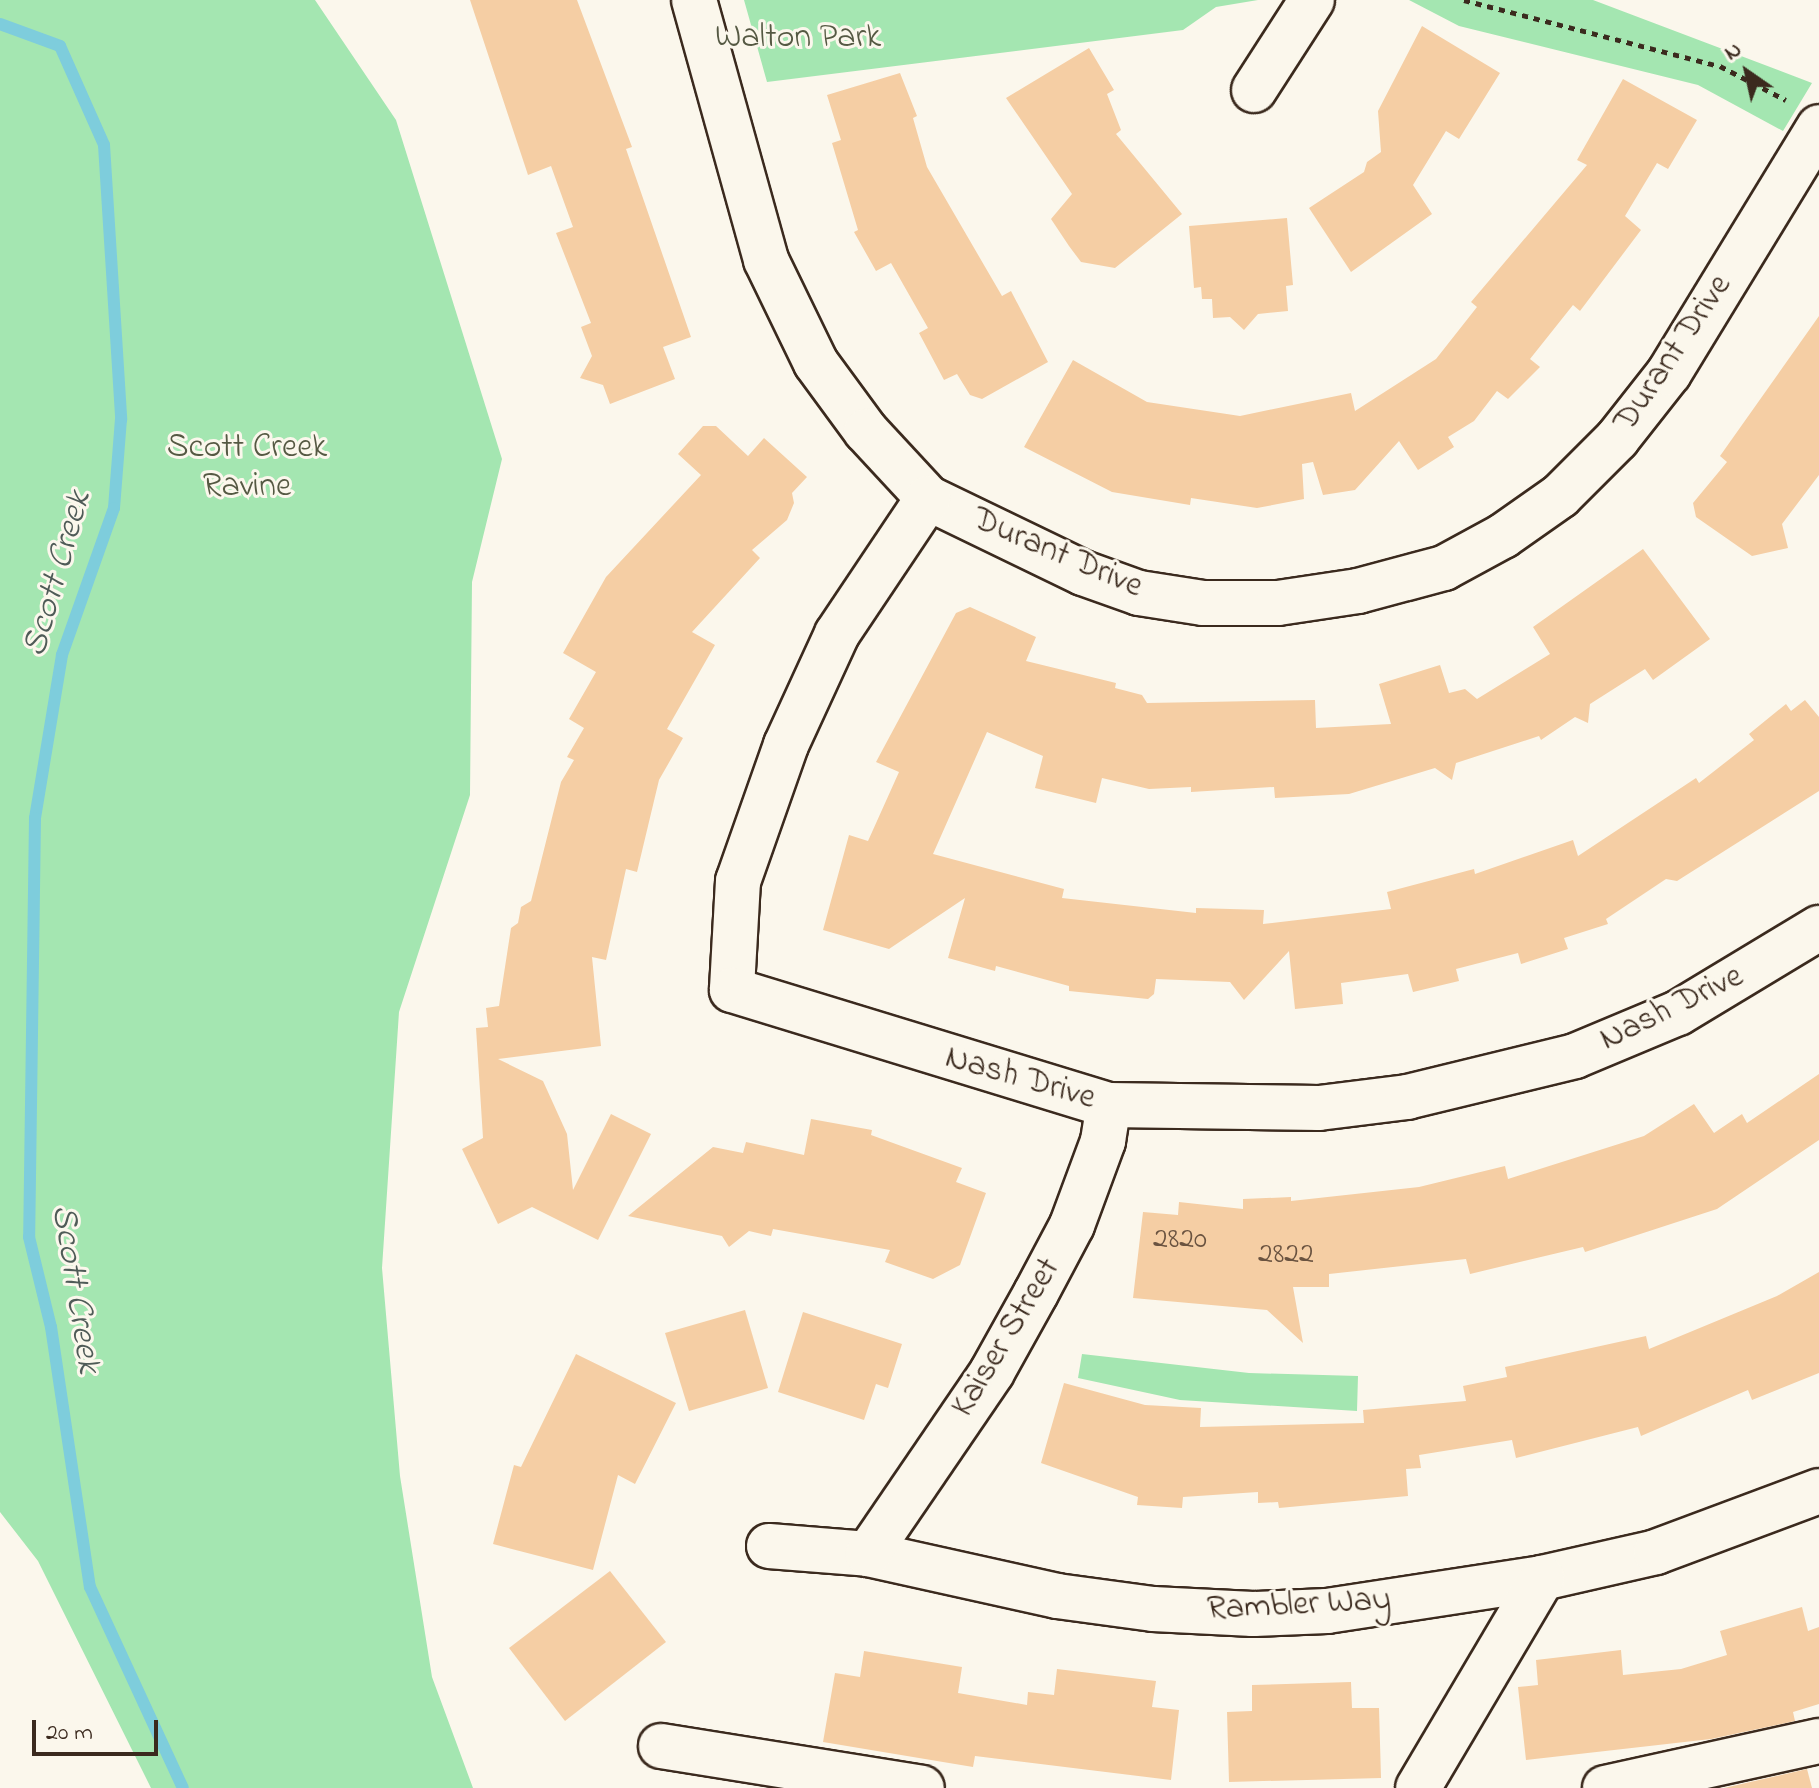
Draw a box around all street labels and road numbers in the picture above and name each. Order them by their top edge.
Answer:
street label: Durant Drive [1607,268,1741,440]
street label: Durant Drive [966,500,1148,608]
street label: Nash Drive [1594,957,1750,1061]
street label: Nash Drive [940,1038,1100,1120]
street label: Kaiser Street [944,1251,1070,1425]
street label: Rambler Way [1206,1581,1392,1631]

